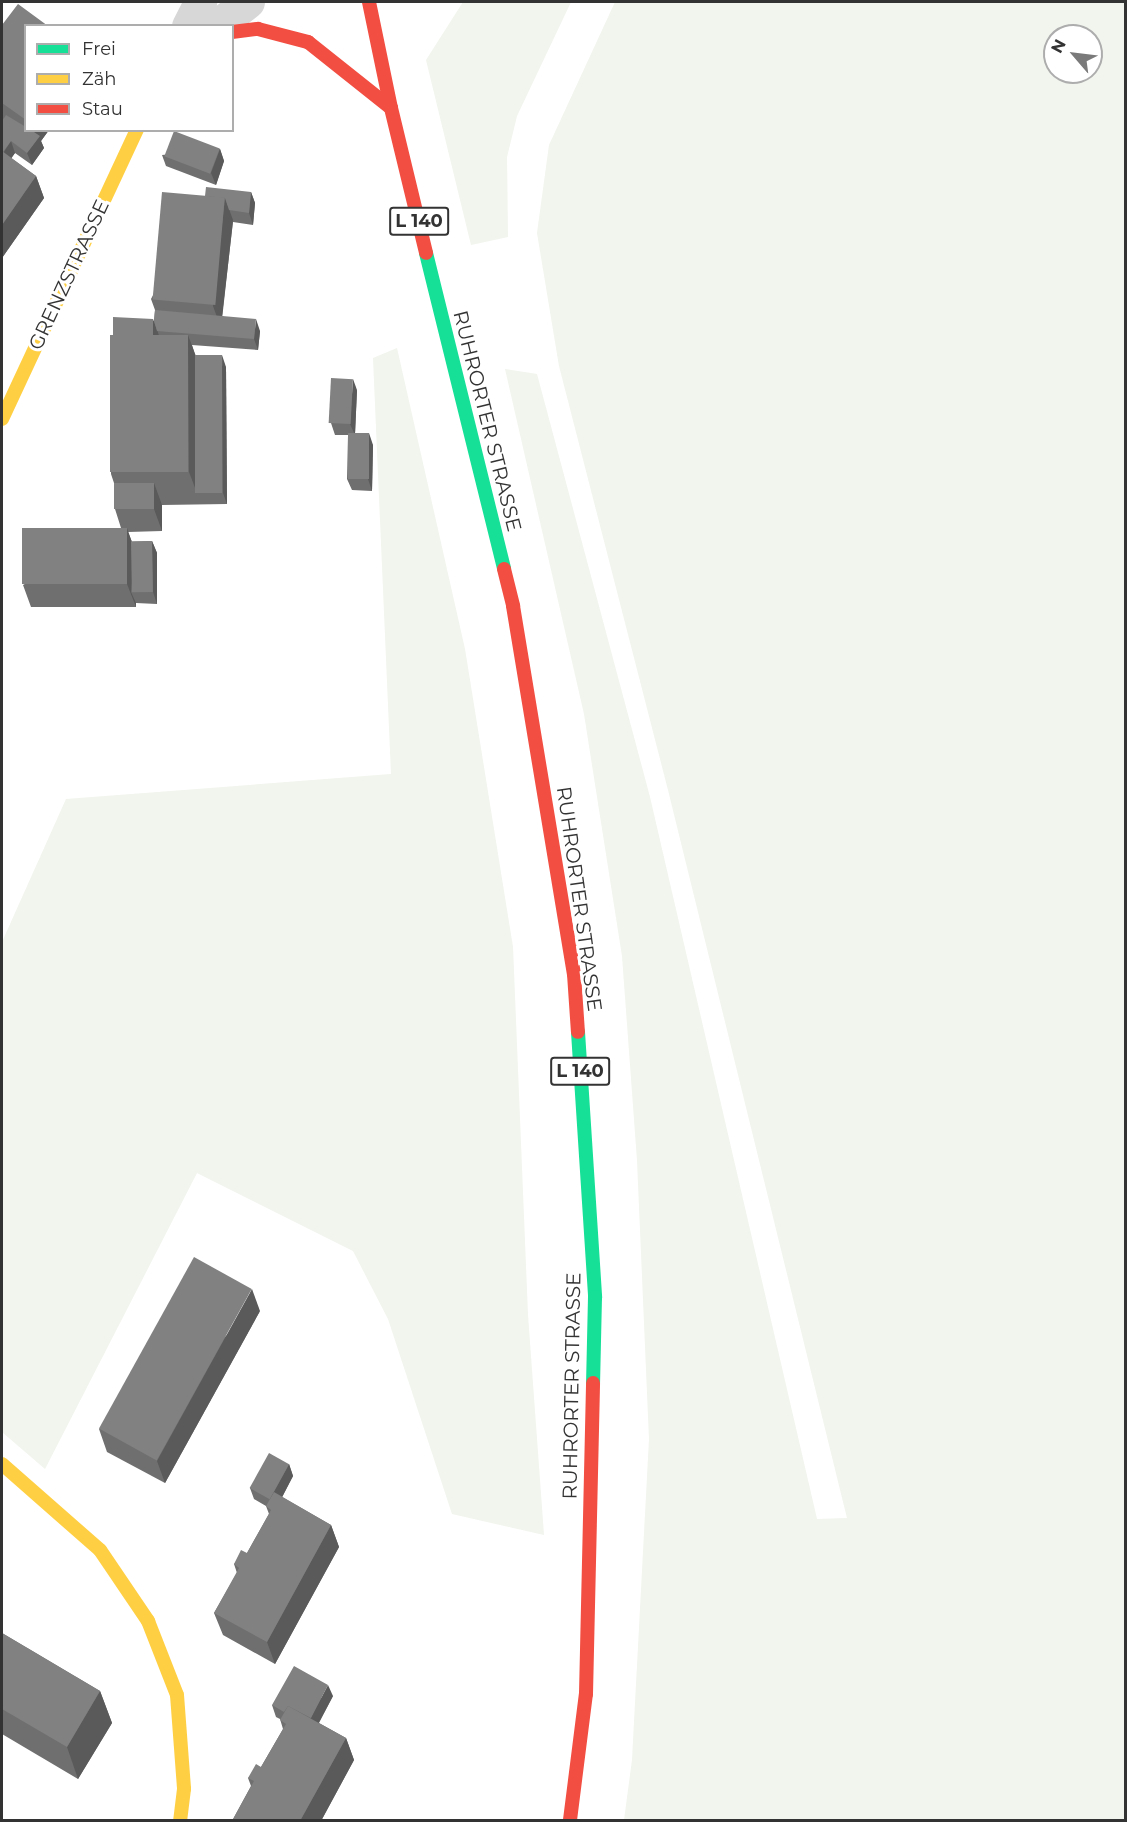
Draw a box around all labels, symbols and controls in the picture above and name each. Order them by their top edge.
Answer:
legend [24,24,234,132]
north arrow [1043,24,1103,84]
text: N [1047,36,1070,56]
text: Frei [82,38,116,60]
text: Zäh [82,68,117,90]
text: Stau [82,98,123,120]
street label: GRENZSTRASSE [24,196,114,354]
road number: L 140 [389,206,449,236]
street label: RUHRORTER STRASSE [448,308,526,534]
street label: RUHRORTER STRASSE [551,785,607,1013]
road number: L 140 [550,1056,610,1086]
street label: RUHRORTER STRASSE [558,1272,586,1500]

